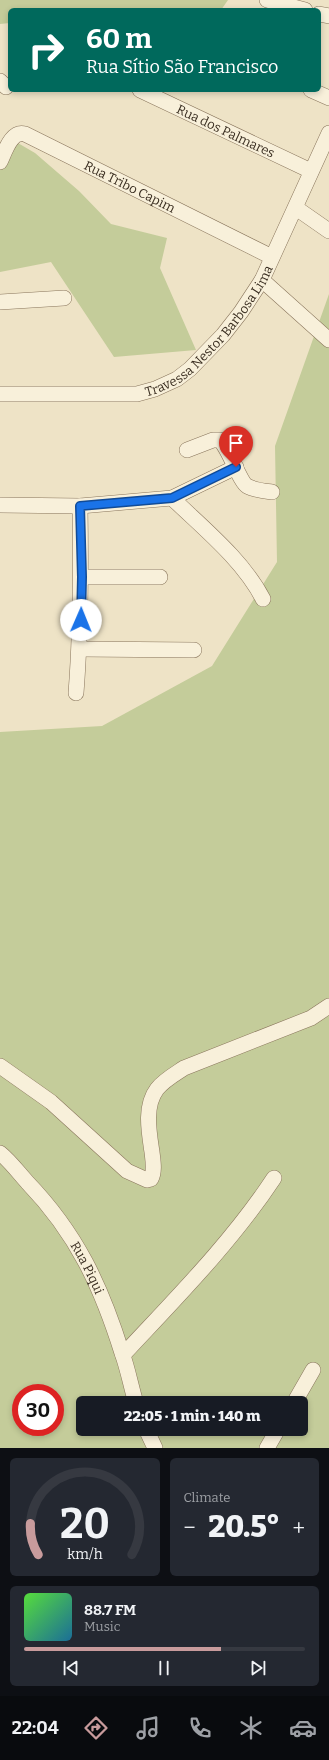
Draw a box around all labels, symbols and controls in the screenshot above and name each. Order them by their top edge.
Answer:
text: 60 m [86,22,152,55]
icon: right [20,24,72,76]
text: Rua Sítio São Francisco [86,56,278,78]
street label: Rua dos Palmares [174,101,277,161]
street label: Rua Tribo Capim [82,158,178,216]
street label: Travessa Nestor Barbosa Lima [143,263,276,399]
pin [219,426,253,467]
icon: arrive [225,432,247,454]
position arrow [60,599,102,641]
street label: Rua Piqui [67,1239,107,1296]
speed limit sign: 30 [12,1384,64,1436]
text: 22:05 · 1 min · 140 m [124,1407,260,1425]
text: Climate [184,1490,230,1505]
text: 20 [60,1499,110,1549]
text: 20.5° [208,1509,280,1545]
text: − [184,1514,196,1541]
text: + [292,1514,305,1541]
text: km/h [67,1546,103,1563]
text: 88.7 FM [84,1601,136,1619]
text: Music [84,1619,120,1634]
icon: previous [60,1657,82,1679]
icon: pause [153,1657,175,1679]
icon: next [247,1657,269,1679]
icon: directions [82,1714,110,1742]
icon: music [134,1714,162,1742]
icon: phone [186,1714,214,1742]
icon: climate [237,1714,265,1742]
icon: car [289,1714,317,1742]
text: 22:04 [12,1717,59,1739]

